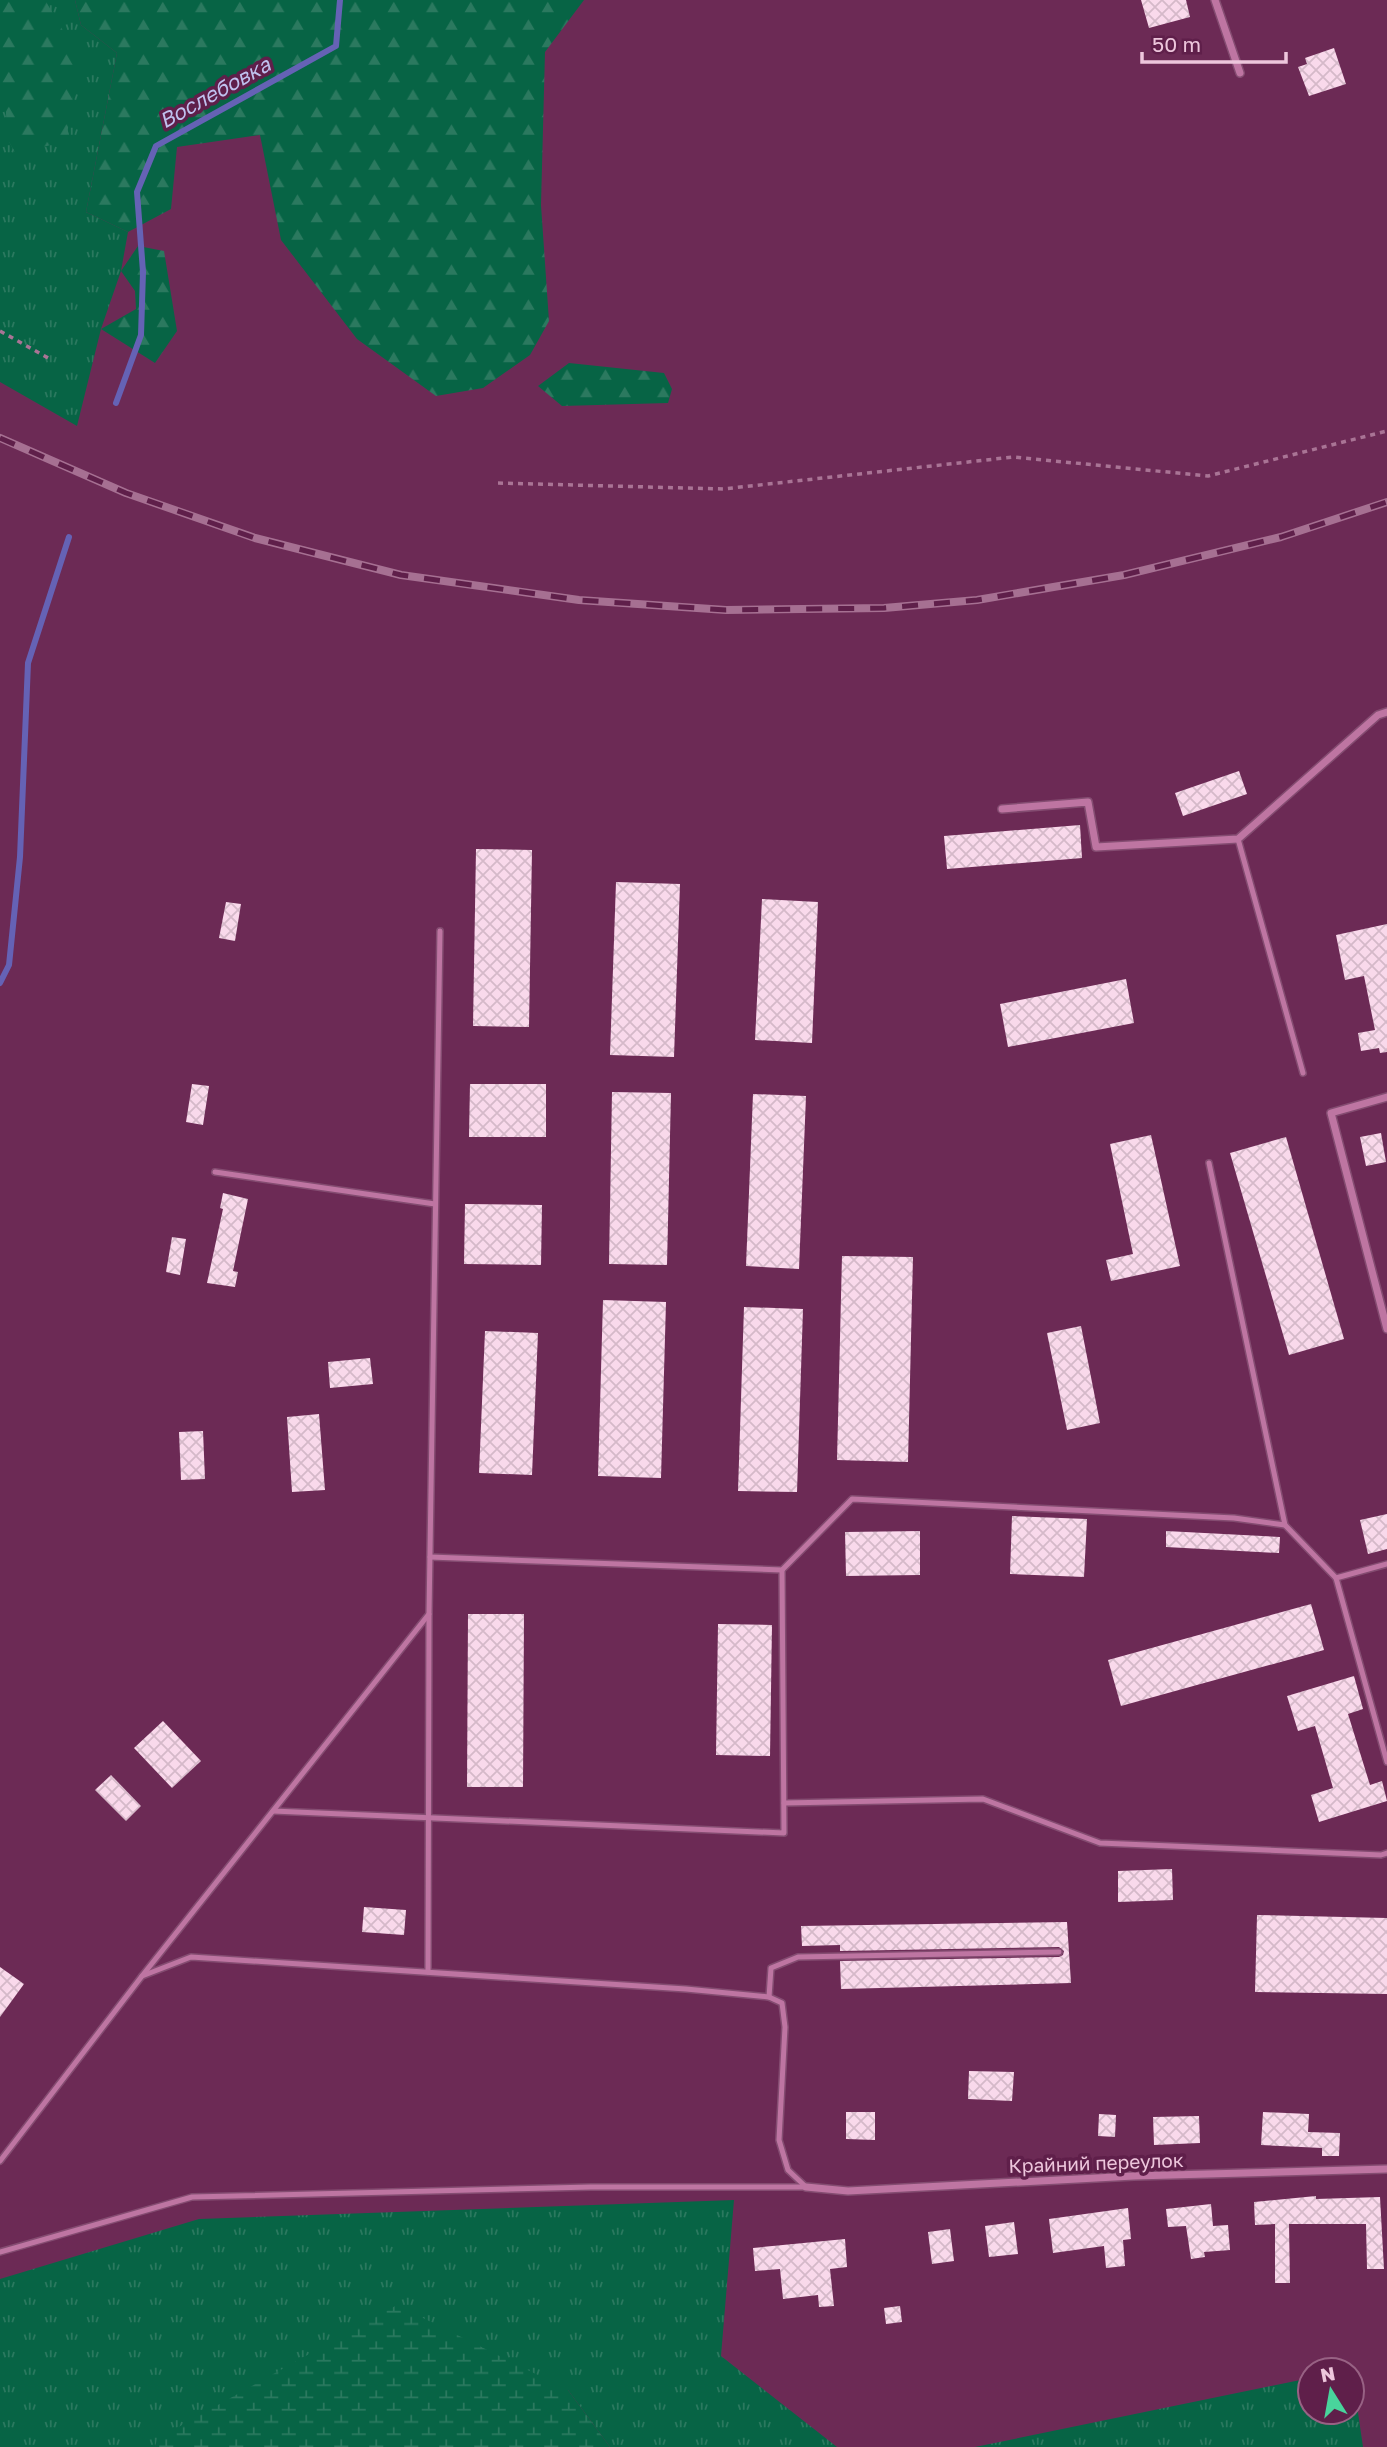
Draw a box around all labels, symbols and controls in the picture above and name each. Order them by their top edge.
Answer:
scale bar [1142,21,1286,65]
text: 50 m [1152,31,1201,57]
water label: Вослебовка [154,50,276,133]
street label: Крайний переулок [1008,2148,1184,2177]
north arrow [1296,2356,1366,2426]
text: N [1318,2361,1337,2386]

